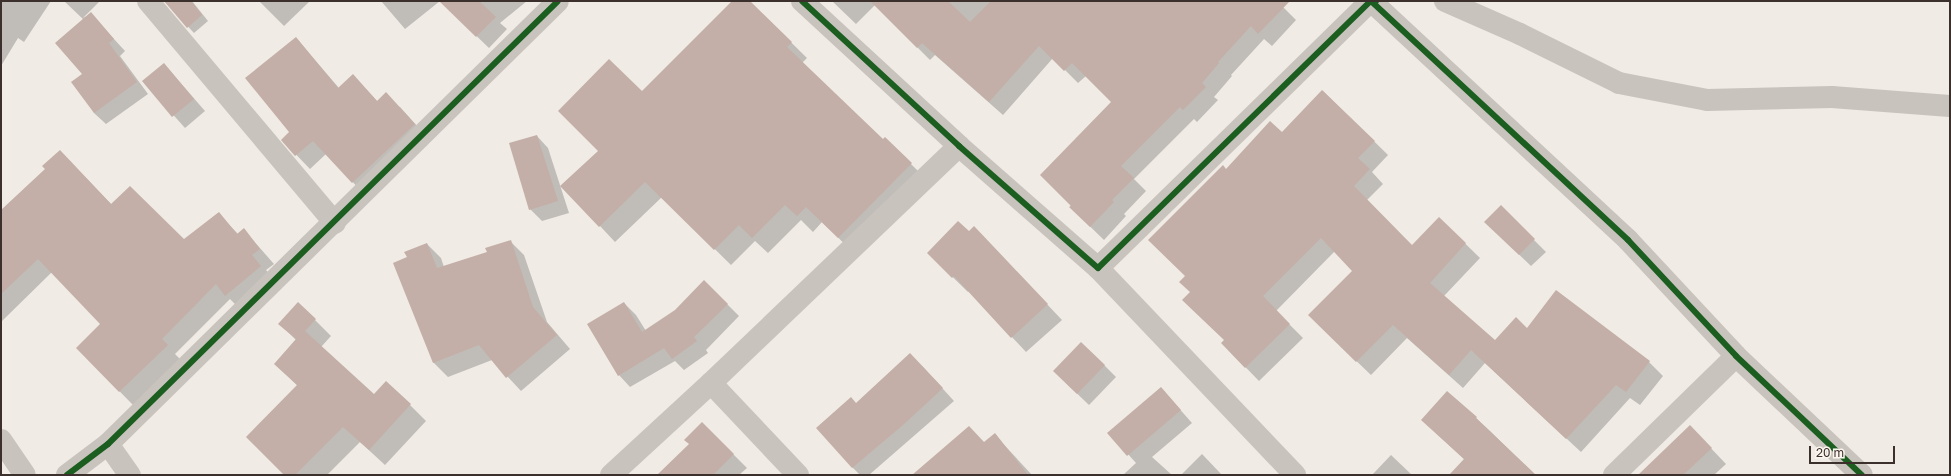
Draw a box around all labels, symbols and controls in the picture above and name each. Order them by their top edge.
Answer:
scale bar [1811,438,1897,464]
text: 20 m [1816,445,1844,460]

